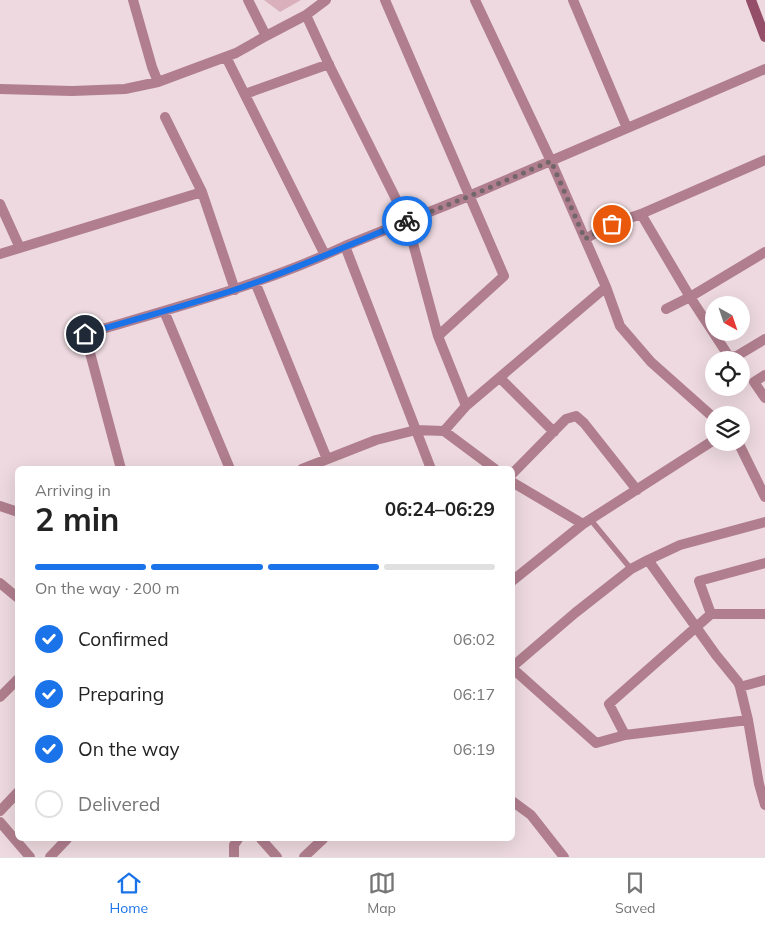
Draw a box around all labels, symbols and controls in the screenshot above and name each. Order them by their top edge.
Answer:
courier [382,196,432,246]
pin [591,203,633,245]
icon: bike [393,207,421,235]
icon: bag [598,210,626,238]
north arrow [705,296,750,341]
map controls [705,296,750,451]
pin [64,313,106,355]
icon: home [71,320,99,348]
button: locate [705,351,750,396]
button: layers [705,406,750,451]
text: Arriving in [35,480,111,500]
text: 06:24–06:29 [385,497,495,521]
text: 2 min [35,499,119,539]
text: On the way · 200 m [35,578,180,598]
icon: check [35,625,63,653]
text: Confirmed [78,627,169,651]
text: 06:02 [453,629,495,649]
icon: check [35,680,63,708]
text: Preparing [78,682,164,706]
text: 06:17 [453,684,495,704]
icon: check [35,735,63,763]
text: On the way [78,737,180,761]
text: 06:19 [453,739,495,759]
text: Delivered [78,792,160,816]
tab: Home [110,869,148,917]
tab: Map [367,869,396,917]
tab: Saved [615,869,655,917]

